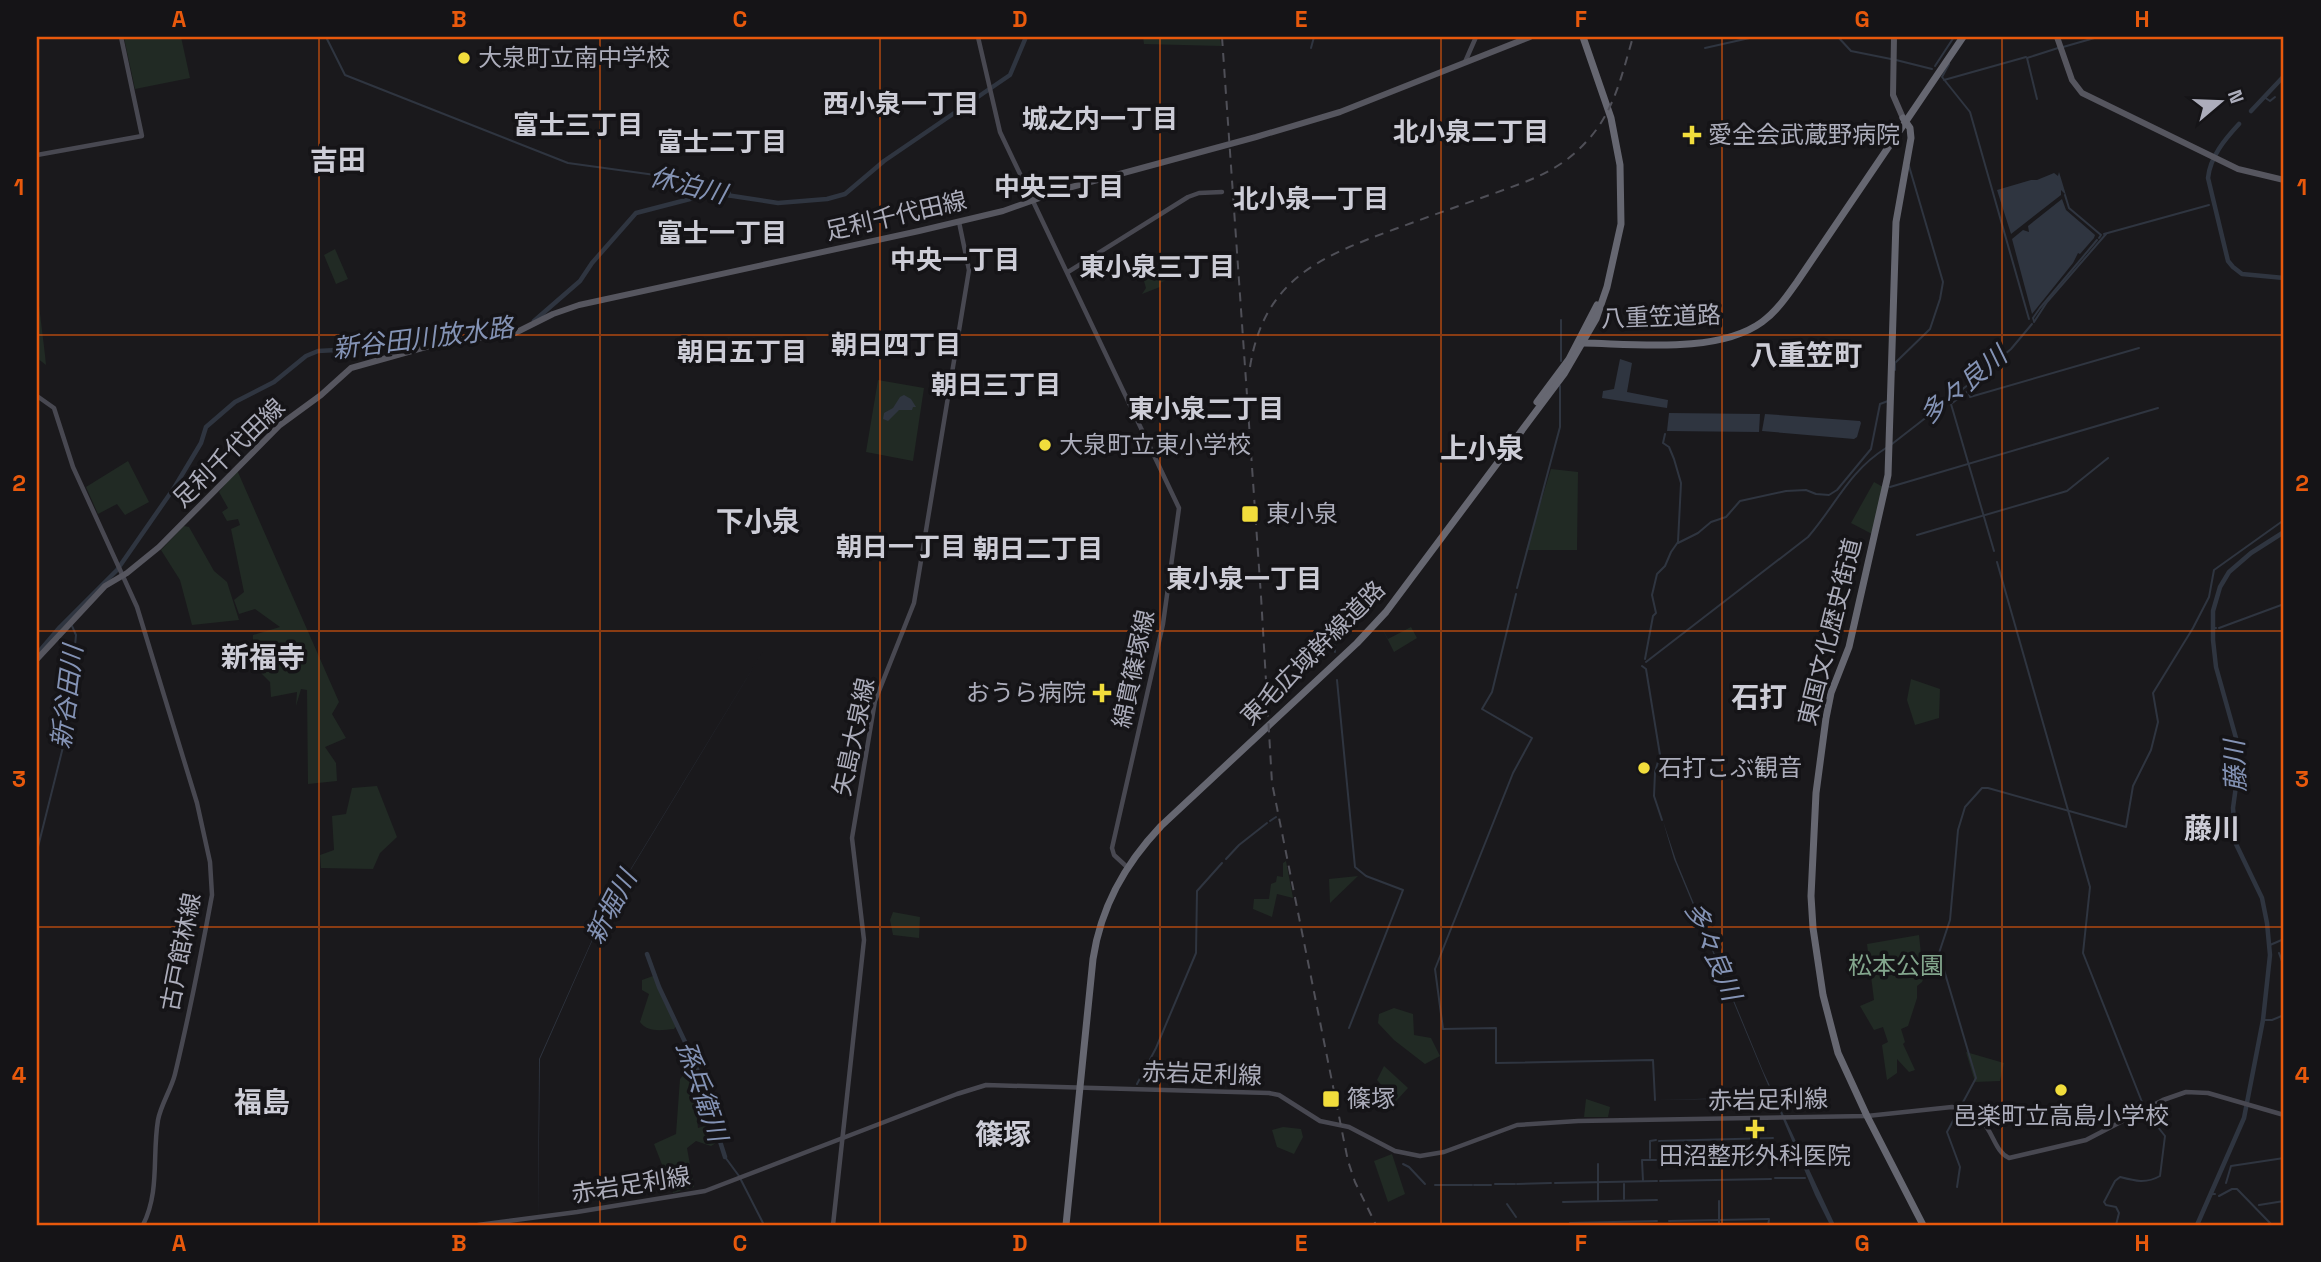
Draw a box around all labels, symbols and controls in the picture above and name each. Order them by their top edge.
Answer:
text: A [172,4,187,34]
text: B [451,4,467,34]
text: C [733,4,747,34]
text: D [1012,4,1028,34]
text: E [1295,4,1307,34]
text: F [1575,4,1587,34]
text: G [1854,4,1870,34]
text: H [2134,4,2150,34]
place label: 大泉町立南中学校 [478,42,670,73]
marker: 大泉町立南中学校 [456,50,472,66]
north arrow [2184,66,2254,136]
district label: 西小泉一丁目 [823,87,979,121]
text: N [2222,87,2249,107]
district label: 城之内一丁目 [1022,102,1178,136]
district label: 富士三丁目 [513,108,643,142]
district label: 北小泉二丁目 [1393,115,1549,149]
place label: 愛全会武蔵野病院 [1708,119,1900,150]
district label: 富士二丁目 [657,125,787,159]
marker: 愛全会武蔵野病院 [1682,125,1702,145]
district label: 吉田 [310,142,366,178]
water label: 休泊川 [646,159,733,212]
district label: 中央三丁目 [994,170,1124,204]
text: 1 [14,172,24,202]
text: 1 [2297,172,2307,202]
district label: 北小泉一丁目 [1233,182,1389,216]
street label: 足利千代田線 [822,184,970,247]
district label: 富士一丁目 [657,216,787,250]
district label: 中央一丁目 [890,243,1020,277]
district label: 東小泉三丁目 [1079,250,1235,284]
street label: 八重笠道路 [1600,299,1721,334]
water label: 新谷田川放水路 [331,310,517,366]
district label: 朝日四丁目 [831,328,961,362]
district label: 朝日五丁目 [677,335,807,369]
district label: 八重笠町 [1750,337,1862,373]
water label: 多々良川 [1912,337,2016,431]
district label: 朝日三丁目 [931,368,1061,402]
street label: 足利千代田線 [166,391,291,514]
district label: 東小泉二丁目 [1128,392,1284,426]
place label: 大泉町立東小学校 [1059,429,1251,460]
district label: 上小泉 [1440,430,1524,466]
marker: 大泉町立東小学校 [1037,437,1053,453]
text: 2 [12,468,26,498]
text: 2 [2295,468,2309,498]
place label: 東小泉 [1266,498,1338,529]
district label: 下小泉 [716,503,800,539]
marker: 東小泉 [1240,504,1260,524]
district label: 朝日一丁目 [836,530,966,564]
district label: 朝日二丁目 [973,532,1103,566]
street label: 東国文化歴史街道 [1791,535,1868,729]
district label: 東小泉一丁目 [1166,562,1322,596]
street label: 東毛広域幹線道路 [1234,574,1391,731]
street label: 綿貫篠塚線 [1106,607,1161,731]
district label: 新福寺 [221,639,305,675]
water label: 新谷田川 [44,640,91,751]
street label: 矢島大泉線 [826,675,881,799]
place label: おうら病院 [966,677,1086,708]
district label: 石打 [1731,679,1787,715]
marker: おうら病院 [1092,683,1112,703]
water label: 藤川 [2217,736,2253,793]
place label: 石打こぶ観音 [1658,752,1802,783]
marker: 石打こぶ観音 [1636,760,1652,776]
text: 3 [12,764,26,794]
text: 3 [2295,764,2309,794]
district label: 藤川 [2184,810,2240,846]
water label: 新堀川 [578,862,646,949]
street label: 古戸館林線 [154,890,207,1014]
water label: 多々良川 [1677,896,1750,1008]
park label: 松本公園 [1848,950,1944,981]
water label: 孫兵衛川 [669,1036,736,1149]
street label: 赤岩足利線 [1142,1056,1263,1091]
text: 4 [12,1060,27,1090]
text: 4 [2295,1060,2310,1090]
marker: 邑楽町立高島小学校 [2053,1082,2069,1098]
place label: 篠塚 [1347,1083,1395,1114]
street label: 赤岩足利線 [1708,1083,1828,1116]
district label: 福島 [234,1084,290,1120]
marker: 篠塚 [1321,1089,1341,1109]
place label: 邑楽町立高島小学校 [1953,1100,2169,1131]
district label: 篠塚 [975,1116,1031,1152]
marker: 田沼整形外科医院 [1745,1119,1765,1139]
place label: 田沼整形外科医院 [1659,1140,1851,1171]
street label: 赤岩足利線 [569,1160,693,1209]
text: A [172,1228,187,1258]
text: B [451,1228,467,1258]
text: C [733,1228,747,1258]
text: D [1012,1228,1028,1258]
text: E [1295,1228,1307,1258]
text: F [1575,1228,1587,1258]
text: G [1854,1228,1870,1258]
text: H [2134,1228,2150,1258]

